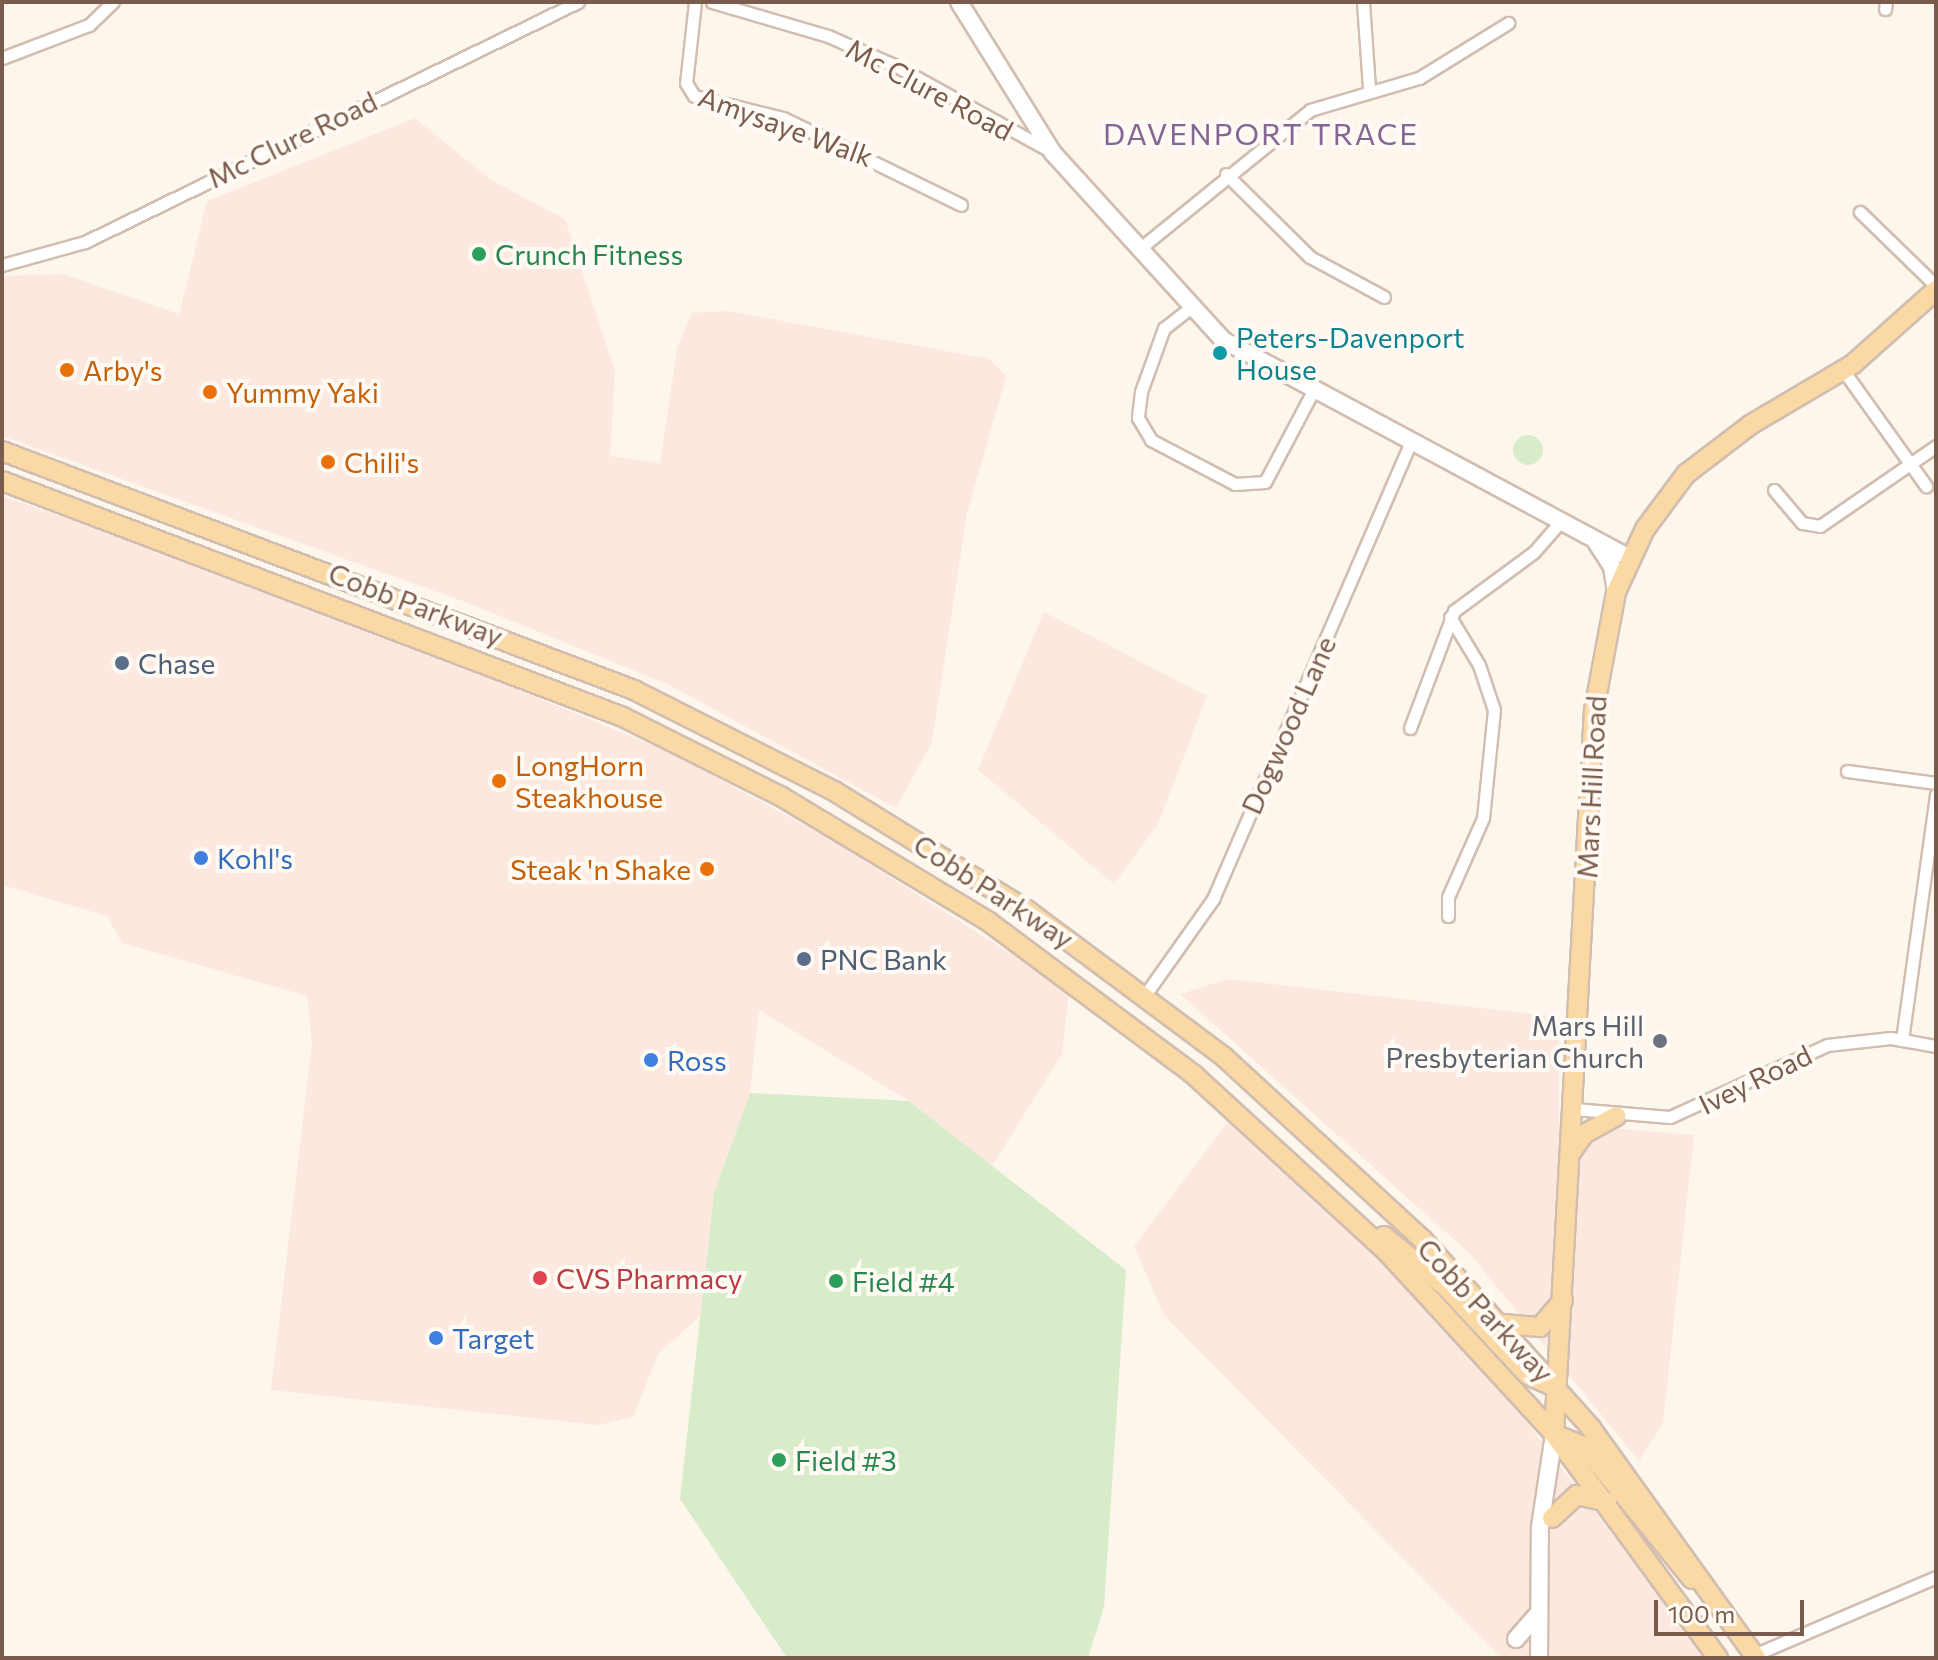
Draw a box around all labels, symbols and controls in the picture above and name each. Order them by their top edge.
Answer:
street label: Mc Clure Road [841,31,1019,147]
street label: Amysaye Walk [694,79,878,173]
street label: Mc Clure Road [202,84,382,194]
district label: DAVENPORT TRACE [1103,115,1419,151]
place label: Crunch Fitness [495,237,683,271]
marker: Crunch Fitness [470,245,488,263]
place label: Peters-Davenport House [1236,320,1465,386]
marker: Peters-Davenport House [1211,344,1229,362]
place label: Arby's [83,353,163,387]
marker: Arby's [58,361,76,379]
place label: Yummy Yaki [226,375,379,409]
marker: Yummy Yaki [201,383,219,401]
place label: Chili's [344,445,419,479]
marker: Chili's [319,453,337,471]
street label: Cobb Parkway [324,555,508,653]
street label: Dogwood Lane [1234,631,1342,819]
place label: Chase [138,646,215,680]
marker: Chase [113,654,131,672]
street label: Mars Hill Road [1569,695,1613,879]
place label: LongHorn Steakhouse [515,748,663,814]
marker: LongHorn Steakhouse [490,772,508,790]
street label: Cobb Parkway [908,827,1080,955]
place label: Kohl's [217,841,293,875]
marker: Kohl's [192,849,210,867]
place label: Steak 'n Shake [510,852,691,886]
marker: Steak 'n Shake [698,860,716,878]
place label: PNC Bank [820,942,947,976]
marker: PNC Bank [795,950,813,968]
place label: Mars Hill Presbyterian Church [1386,1008,1644,1074]
marker: Mars Hill Presbyterian Church [1651,1032,1669,1050]
street label: Ivey Road [1693,1037,1817,1121]
place label: Ross [667,1043,727,1077]
marker: Ross [642,1051,660,1069]
street label: Cobb Parkway [1411,1231,1561,1389]
place label: CVS Pharmacy [556,1261,742,1295]
place label: Field #4 [852,1264,955,1298]
marker: CVS Pharmacy [531,1269,549,1287]
marker: Field #4 [827,1272,845,1290]
place label: Target [452,1321,534,1355]
marker: Target [427,1329,445,1347]
place label: Field #3 [795,1443,897,1477]
marker: Field #3 [770,1451,788,1469]
scale bar [1658,1584,1808,1634]
text: 100 m [1668,1599,1735,1628]

